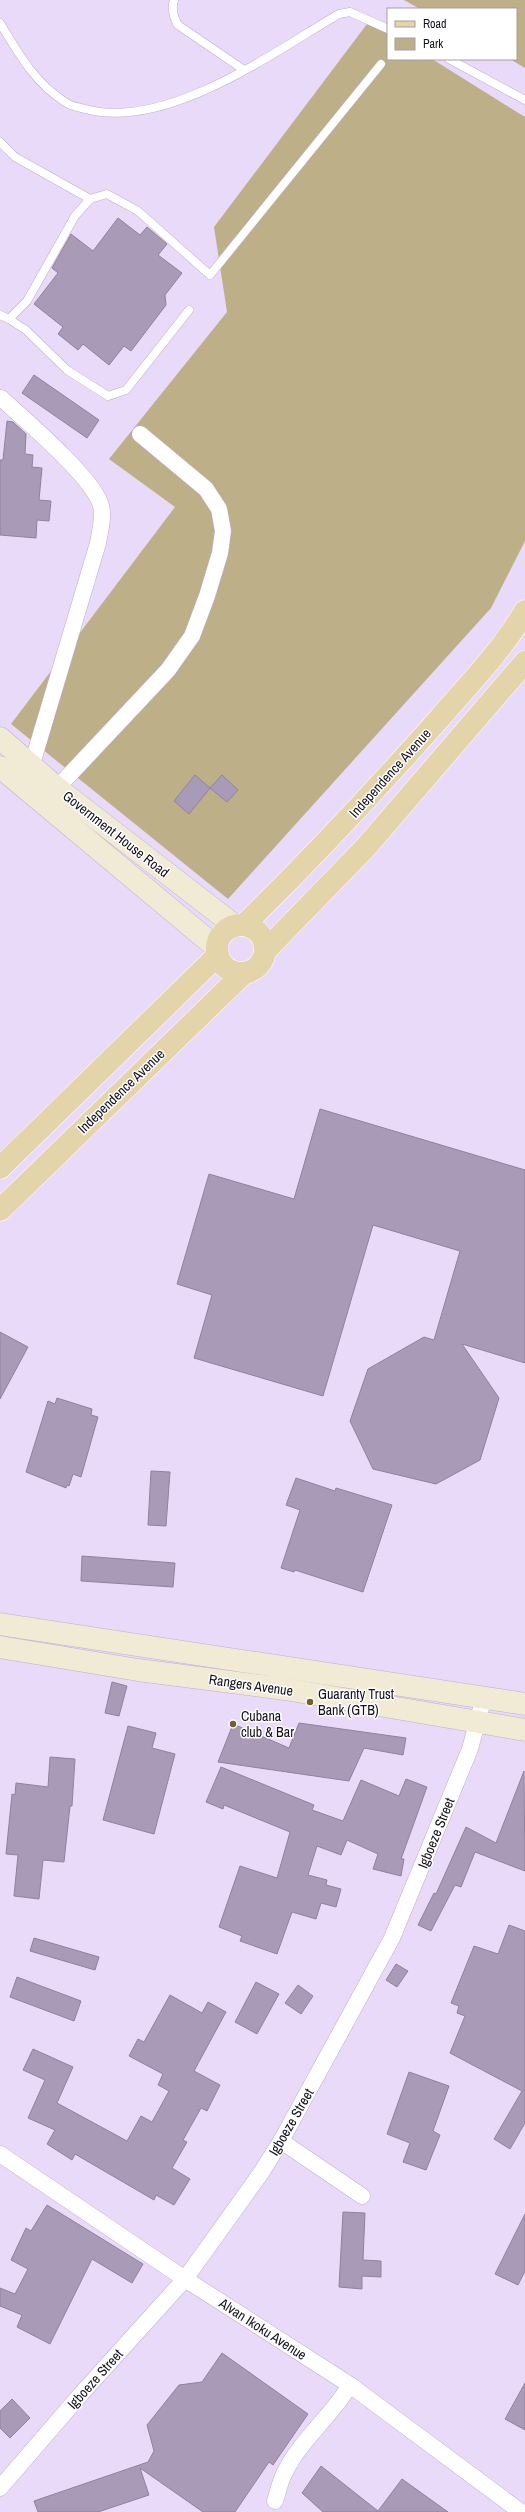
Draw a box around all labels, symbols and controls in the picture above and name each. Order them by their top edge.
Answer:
legend [387,8,517,60]
text: Road [423,16,447,32]
text: Park [423,36,443,52]
street label: Independence Avenue [345,725,435,821]
street label: Government House Road [59,787,173,881]
street label: Independence Avenue [74,1045,168,1137]
street label: Rangers Avenue [208,1670,294,1700]
place label: Guaranty Trust Bank (GTB) [318,1685,394,1719]
marker: Guaranty Trust Bank (GTB) [305,1697,315,1707]
place label: Cubana club & Bar [241,1707,294,1741]
marker: Cubana club & Bar [228,1719,238,1729]
street label: Igboeze Street [414,1795,458,1871]
street label: Igboeze Street [265,2085,317,2159]
street label: Alvan Ikoku Avenue [215,2293,310,2364]
street label: Igboeze Street [63,2345,127,2413]

